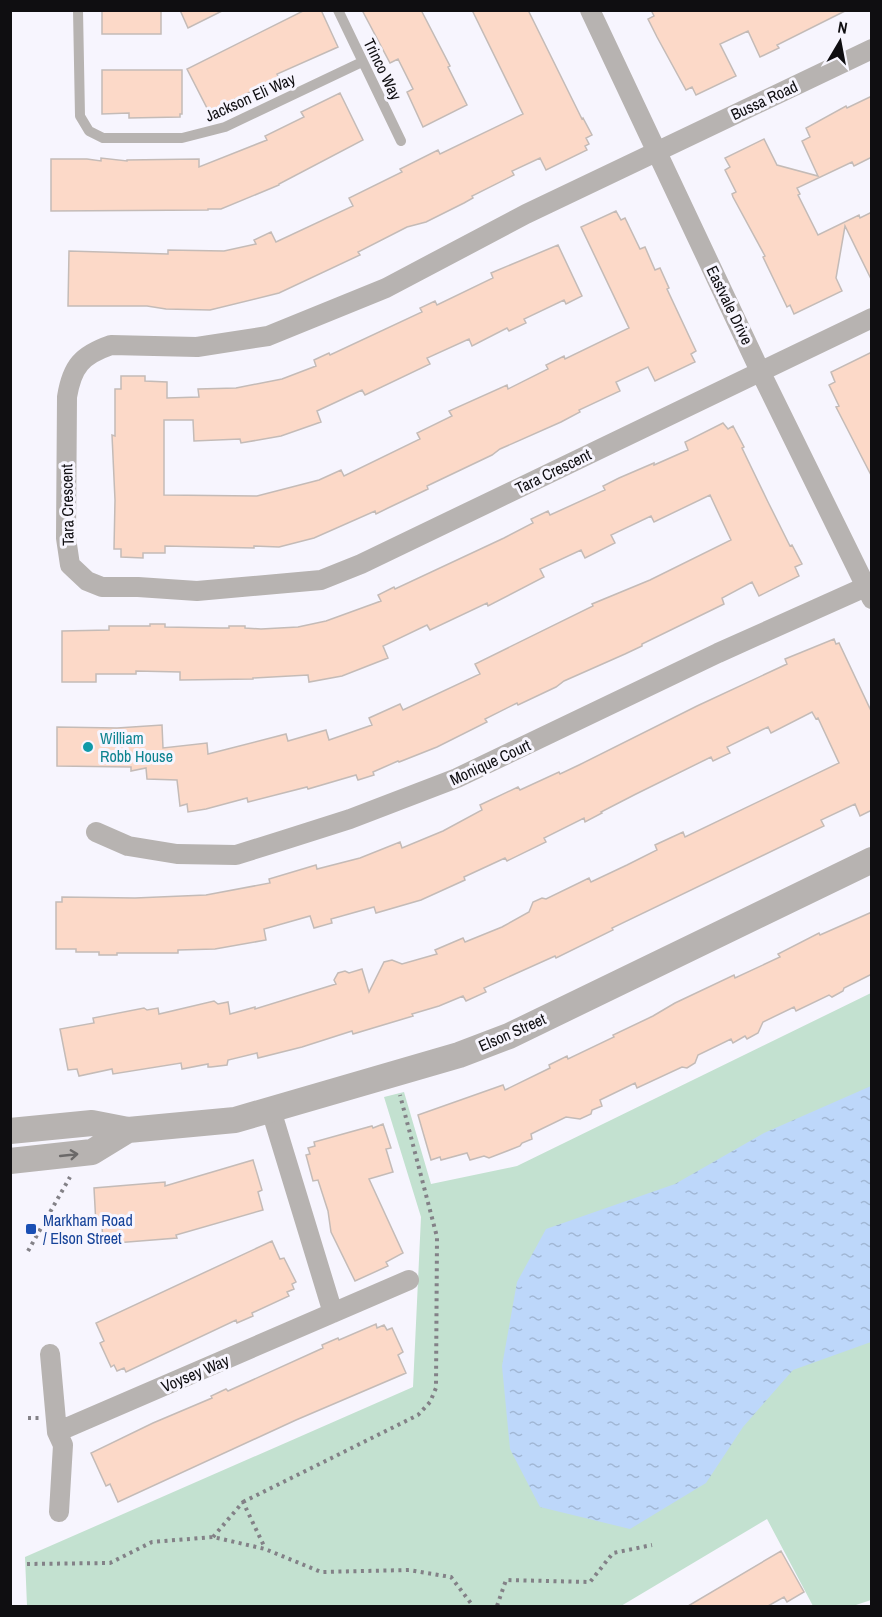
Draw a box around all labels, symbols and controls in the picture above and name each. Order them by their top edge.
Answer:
north arrow [810,12,870,72]
text: N [836,16,849,39]
street label: Trinco Way [359,34,408,104]
street label: Jackson Eli Way [201,67,299,127]
street label: Bussa Road [727,75,801,125]
street label: Eastvale Drive [701,262,759,348]
street label: Tara Crescent [511,443,595,499]
street label: Tara Crescent [55,464,79,546]
place label: William Robb House [100,727,173,767]
street label: Monique Court [446,734,534,790]
marker: William Robb House [81,740,95,754]
street label: Elson Street [475,1007,549,1057]
one-way arrow [58,1149,78,1160]
place label: Markham Road / Elson Street [43,1209,133,1249]
marker: Markham Road / Elson Street [24,1222,38,1236]
street label: Voysey Way [158,1349,233,1397]

